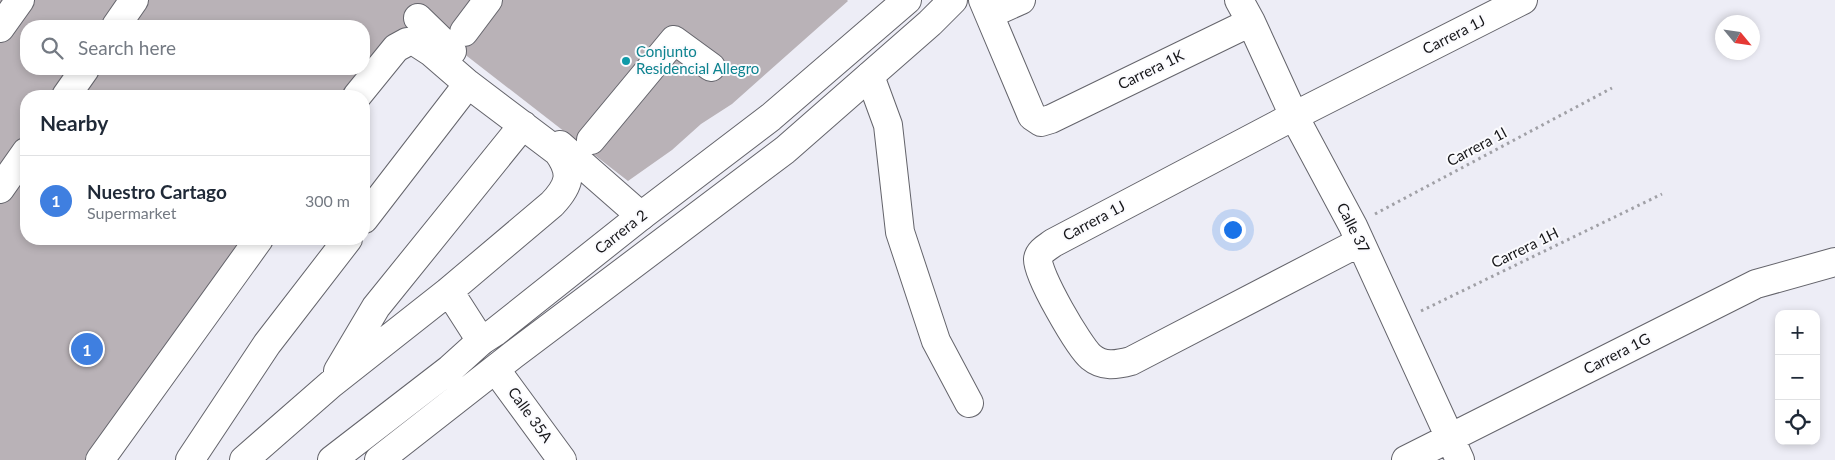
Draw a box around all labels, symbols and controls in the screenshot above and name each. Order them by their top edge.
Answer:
street label: Carrera 1J [1419,11,1488,57]
north arrow [1715,15,1760,60]
search box [20,20,370,75]
icon: search [38,34,66,62]
text: Search here [78,36,176,59]
place label: Conjunto Residencial Allegro [636,42,759,77]
street label: Carrera 1K [1115,45,1187,93]
marker: Conjunto Residencial Allegro [620,55,632,67]
text: Nearby [40,110,108,135]
street label: Carrera 1I [1443,123,1510,169]
text: Nuestro Cartago [87,180,227,203]
text: 1 [51,191,61,210]
text: 300 m [305,191,350,210]
street label: Carrera 1J [1059,196,1128,244]
street label: Calle 37 [1334,200,1374,256]
text: Supermarket [87,203,176,222]
street label: Carrera 2 [591,205,650,257]
your location [1220,217,1246,243]
street label: Carrera 1H [1488,223,1561,271]
map controls [1775,310,1820,445]
button: + [1775,310,1820,355]
street label: Carrera 1G [1580,329,1653,378]
pin: 1 [71,330,103,368]
button: − [1775,355,1820,400]
street label: Calle 35A [505,383,557,446]
button: locate [1775,400,1820,445]

